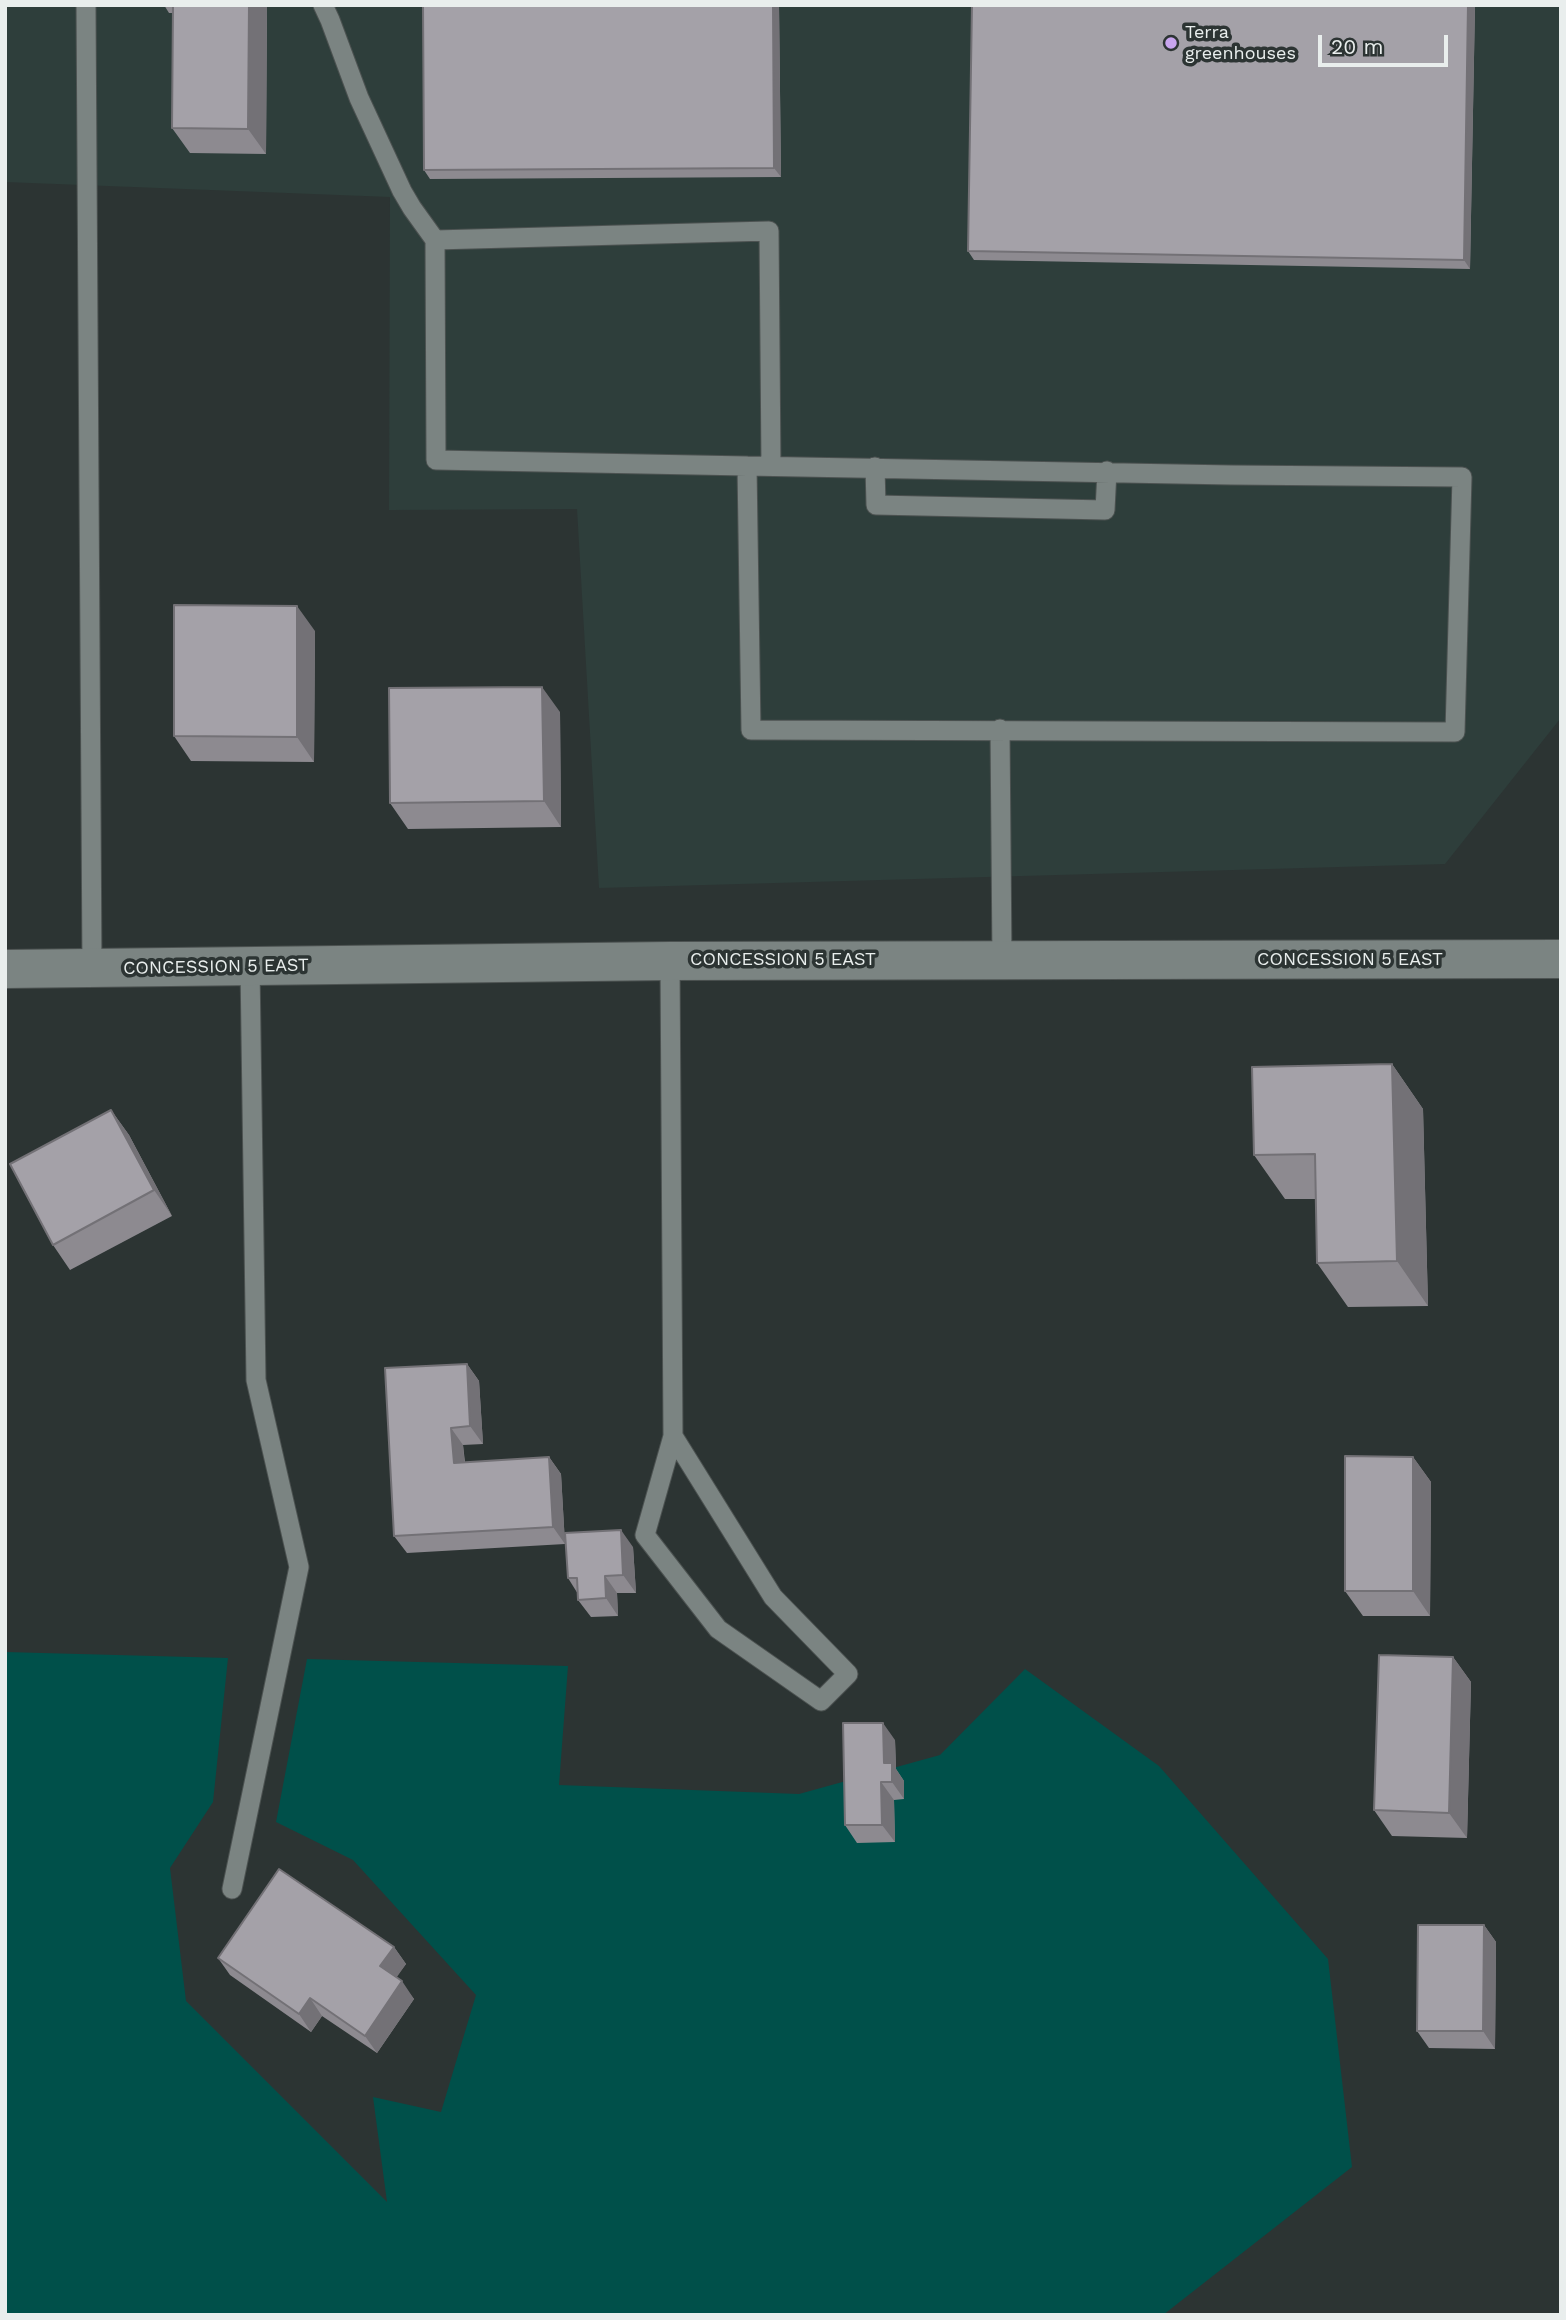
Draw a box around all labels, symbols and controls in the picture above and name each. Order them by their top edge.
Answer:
scale bar [1321,21,1450,65]
place label: Terra greenhouses [1185,22,1296,64]
text: 20 m [1331,34,1383,59]
marker: Terra greenhouses [1163,35,1179,51]
street label: CONCESSION 5 EAST [690,949,876,971]
street label: CONCESSION 5 EAST [1257,949,1443,971]
street label: CONCESSION 5 EAST [123,955,309,979]

